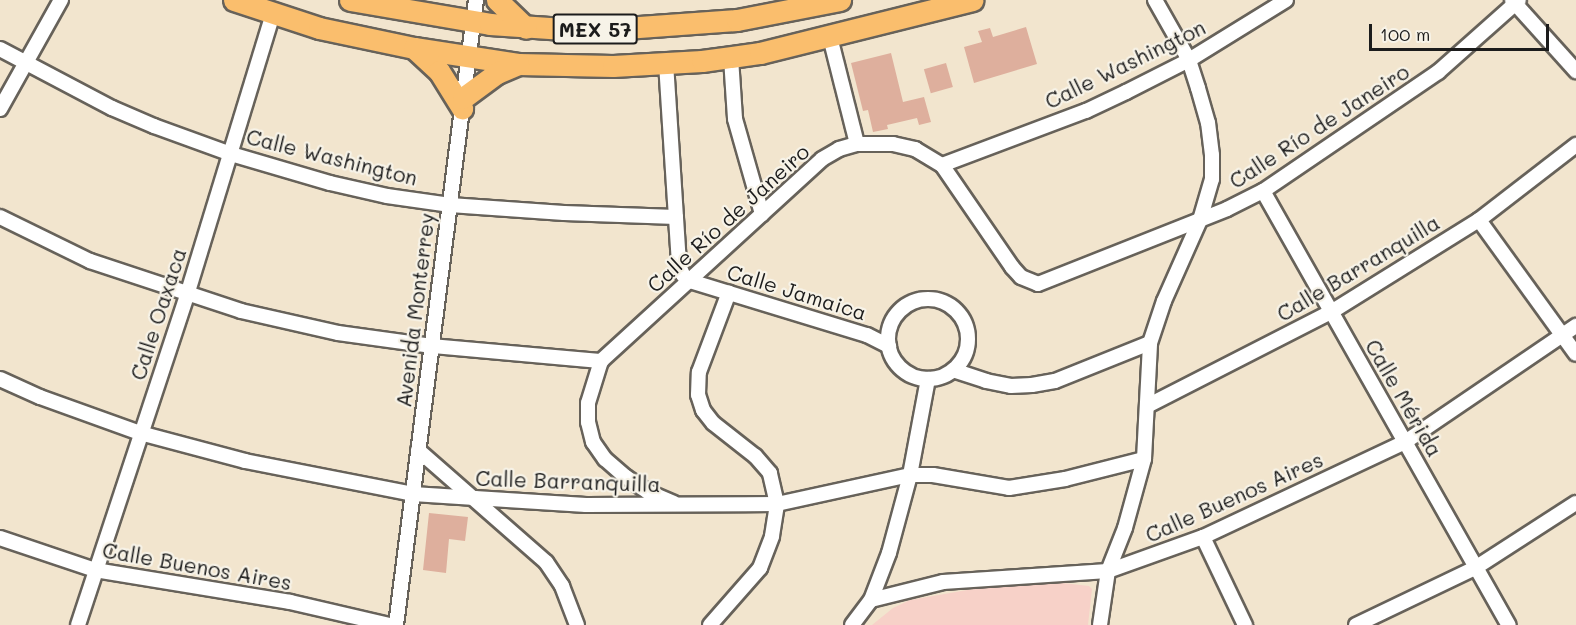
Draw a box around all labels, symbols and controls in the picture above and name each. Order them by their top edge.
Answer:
road number: MEX 57 [552,12,638,46]
scale bar [1372,12,1552,50]
street label: Calle Washington [1041,14,1209,114]
text: 100 m [1380,22,1430,46]
street label: Calle Río de Janeiro [1224,58,1414,194]
street label: Calle Washington [244,124,420,190]
street label: Calle Río de Janeiro [642,139,814,297]
street label: Calle Barranquilla [1272,209,1444,327]
street label: Avenida Monterrey [391,211,439,409]
street label: Calle Oaxaca [125,245,191,383]
street label: Calle Jamaica [724,259,870,325]
street label: Calle Mérida [1360,335,1448,461]
street label: Calle Buenos Aires [1141,447,1327,547]
street label: Calle Barranquilla [475,465,661,497]
street label: Calle Buenos Aires [100,537,294,595]

